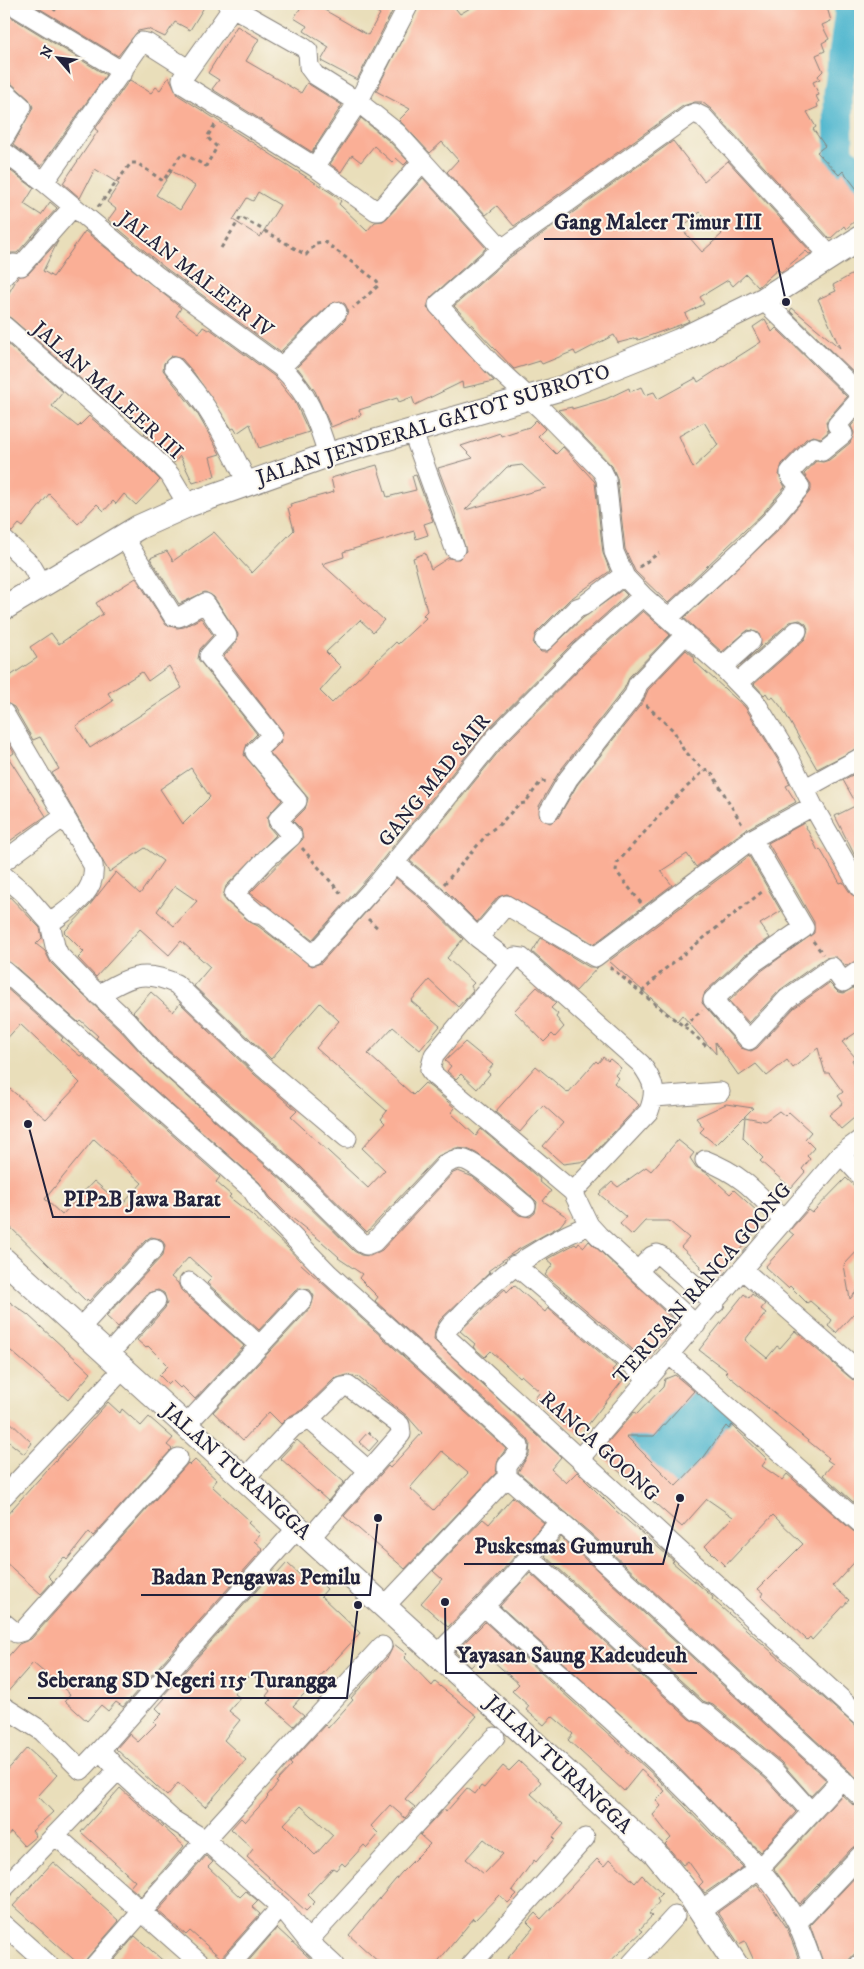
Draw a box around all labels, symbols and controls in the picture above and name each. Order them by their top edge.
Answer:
north arrow [32,32,82,82]
text: N [37,43,58,62]
callout: Gang Maleer Timur III [544,202,772,239]
street label: JALAN MALEER IV [111,205,279,344]
text: Gang Maleer Timur III [554,209,762,236]
street label: JALAN MALEER III [25,315,188,465]
street label: JALAN JENDERAL GATOT SUBROTO [251,359,613,492]
street label: GANG MAD SAIR [373,709,496,853]
street label: TERUSAN RANCA GOONG [608,1177,798,1390]
callout: PIP2B Jawa Barat [53,1180,230,1217]
text: PIP2B Jawa Barat [63,1186,221,1213]
street label: RANCA GOONG [534,1386,665,1507]
street label: JALAN TURANGGA [155,1397,317,1546]
callout: Puskesmas Gumuruh [464,1527,663,1564]
text: Puskesmas Gumuruh [474,1533,654,1560]
callout: Badan Pengawas Pemilu [141,1558,370,1595]
text: Badan Pengawas Pemilu [151,1564,361,1591]
callout: Yayasan Saung Kadeudeuh [446,1636,697,1673]
text: Yayasan Saung Kadeudeuh [456,1642,688,1669]
callout: Seberang SD Negeri 115 Turangga [28,1661,347,1698]
text: Seberang SD Negeri 115 Turangga [37,1667,337,1694]
street label: JALAN TURANGGA [478,1689,638,1840]

